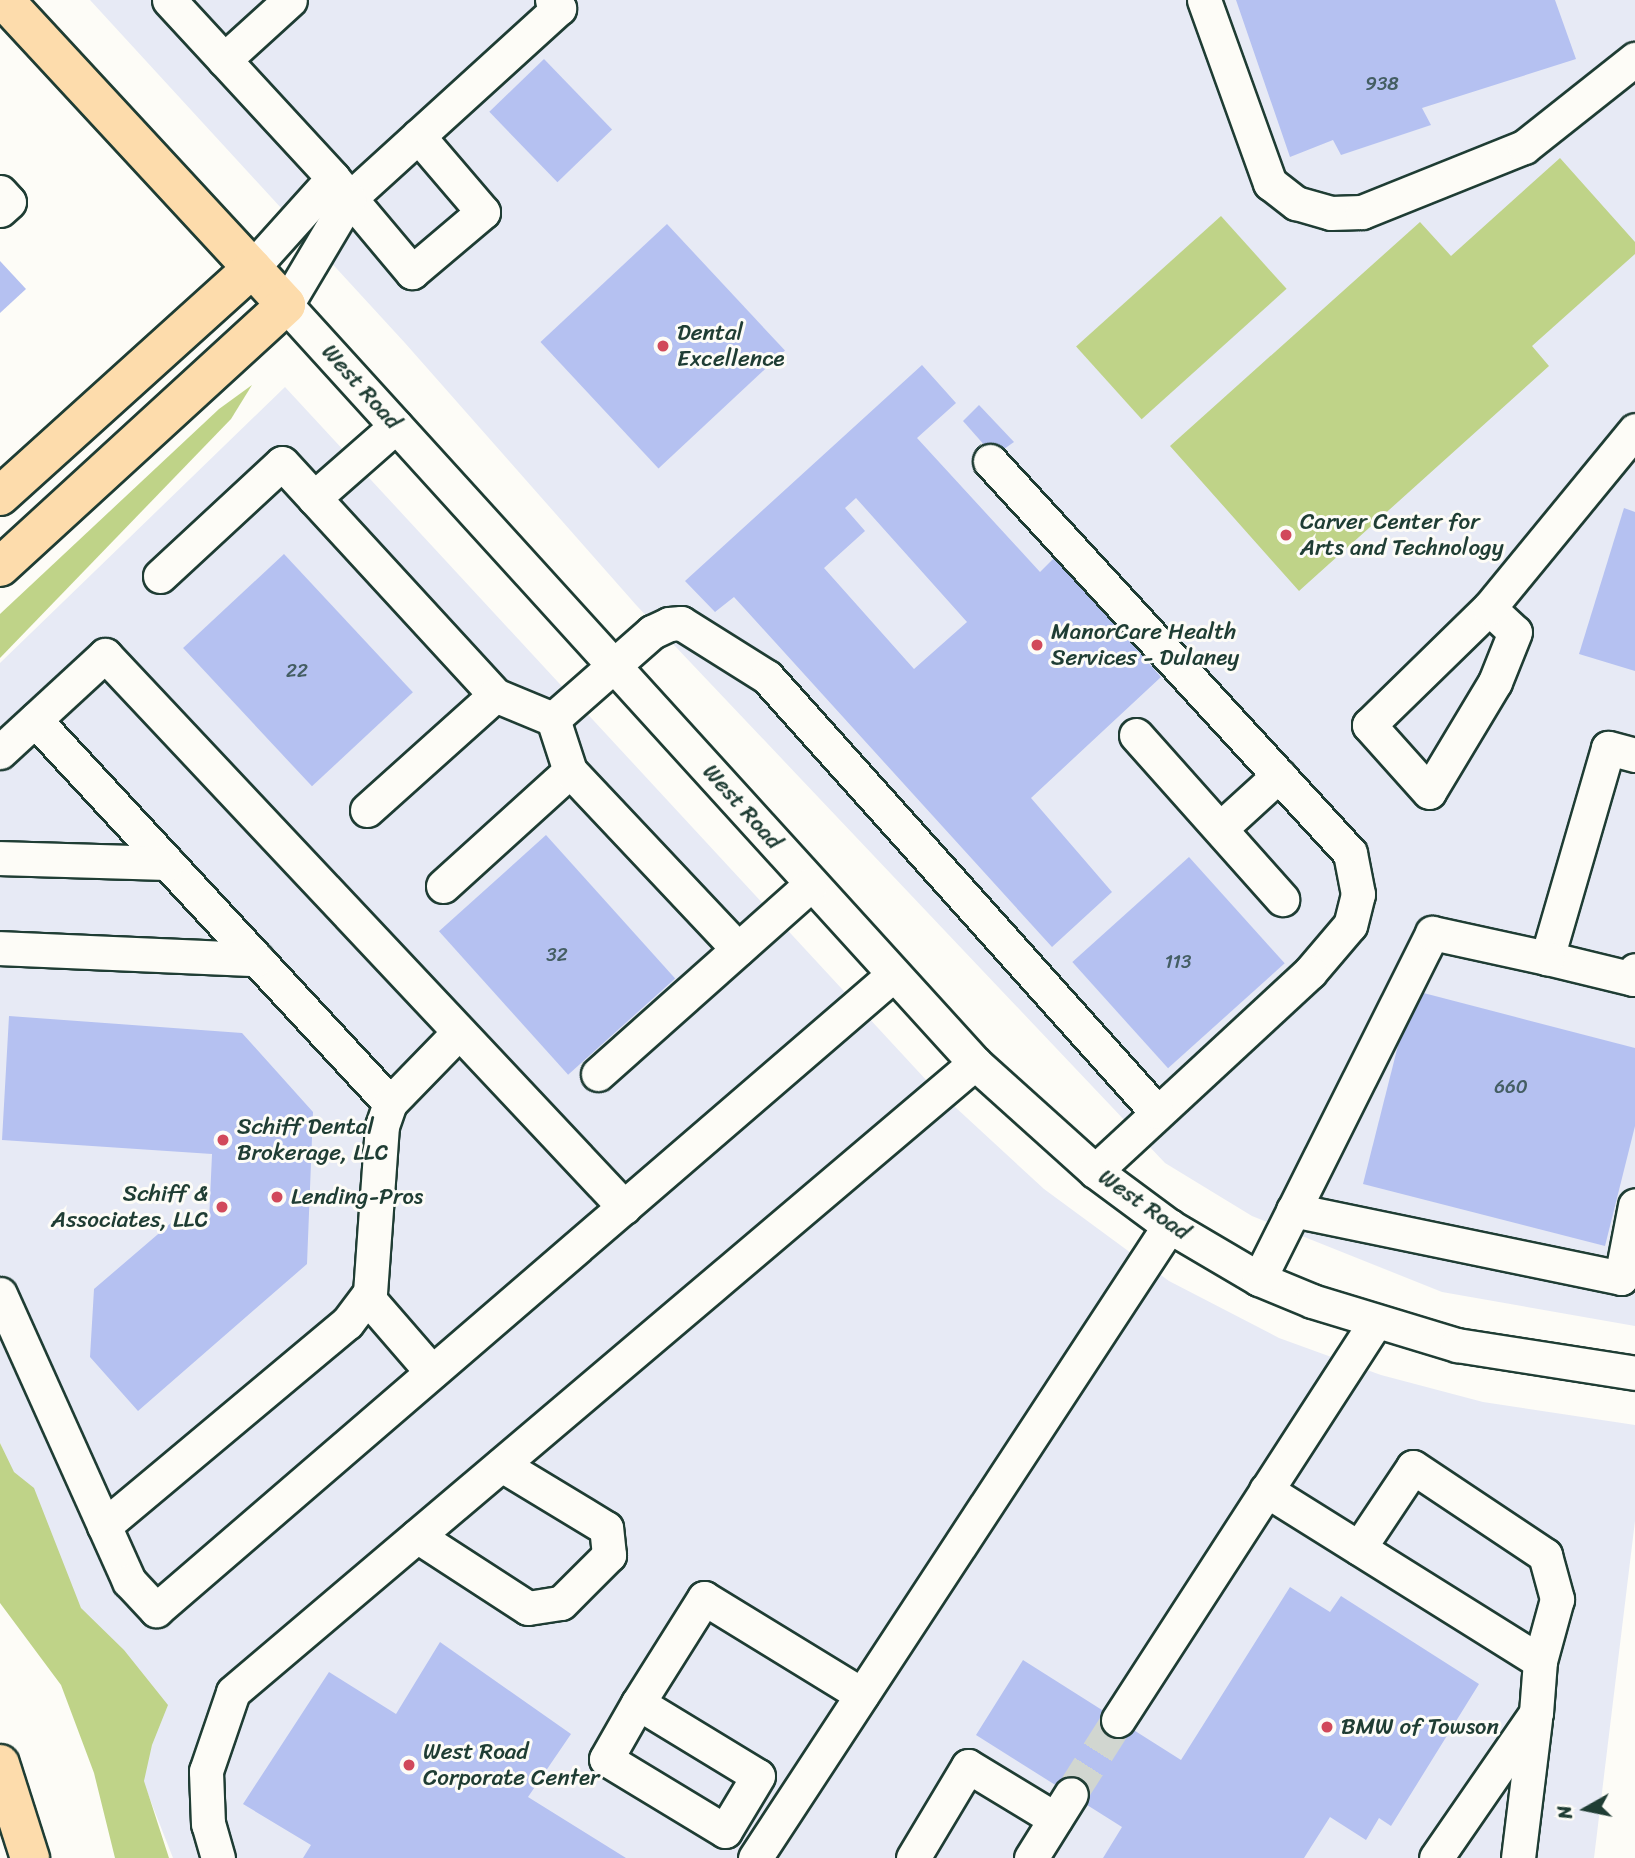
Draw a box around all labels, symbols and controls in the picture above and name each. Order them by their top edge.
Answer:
house number: 938 [1365,73,1399,95]
place label: Dental Excellence [677,319,785,373]
marker: Dental Excellence [655,338,671,354]
street label: West Road [315,339,407,435]
place label: Carver Center for Arts and Technology [1300,508,1504,562]
marker: Carver Center for Arts and Technology [1278,527,1294,543]
place label: ManorCare Health Services - Dulaney [1051,618,1239,672]
marker: ManorCare Health Services - Dulaney [1029,637,1045,653]
house number: 22 [286,660,308,682]
street label: West Road [696,759,788,855]
house number: 32 [546,944,568,966]
house number: 113 [1165,951,1191,973]
house number: 660 [1494,1076,1528,1098]
place label: Schiff Dental Brokerage, LLC [237,1113,388,1167]
marker: Schiff Dental Brokerage, LLC [215,1132,231,1148]
street label: West Road [1093,1163,1195,1247]
place label: Schiff & Associates, LLC [51,1180,208,1234]
place label: Lending-Pros [291,1183,423,1211]
marker: Lending-Pros [269,1189,285,1205]
marker: Schiff & Associates, LLC [214,1199,230,1215]
place label: BMW of Towson [1341,1713,1500,1741]
marker: BMW of Towson [1319,1719,1335,1735]
place label: West Road Corporate Center [423,1738,601,1792]
marker: West Road Corporate Center [401,1757,417,1773]
north arrow [1551,1774,1621,1844]
text: N [1547,1803,1582,1821]

